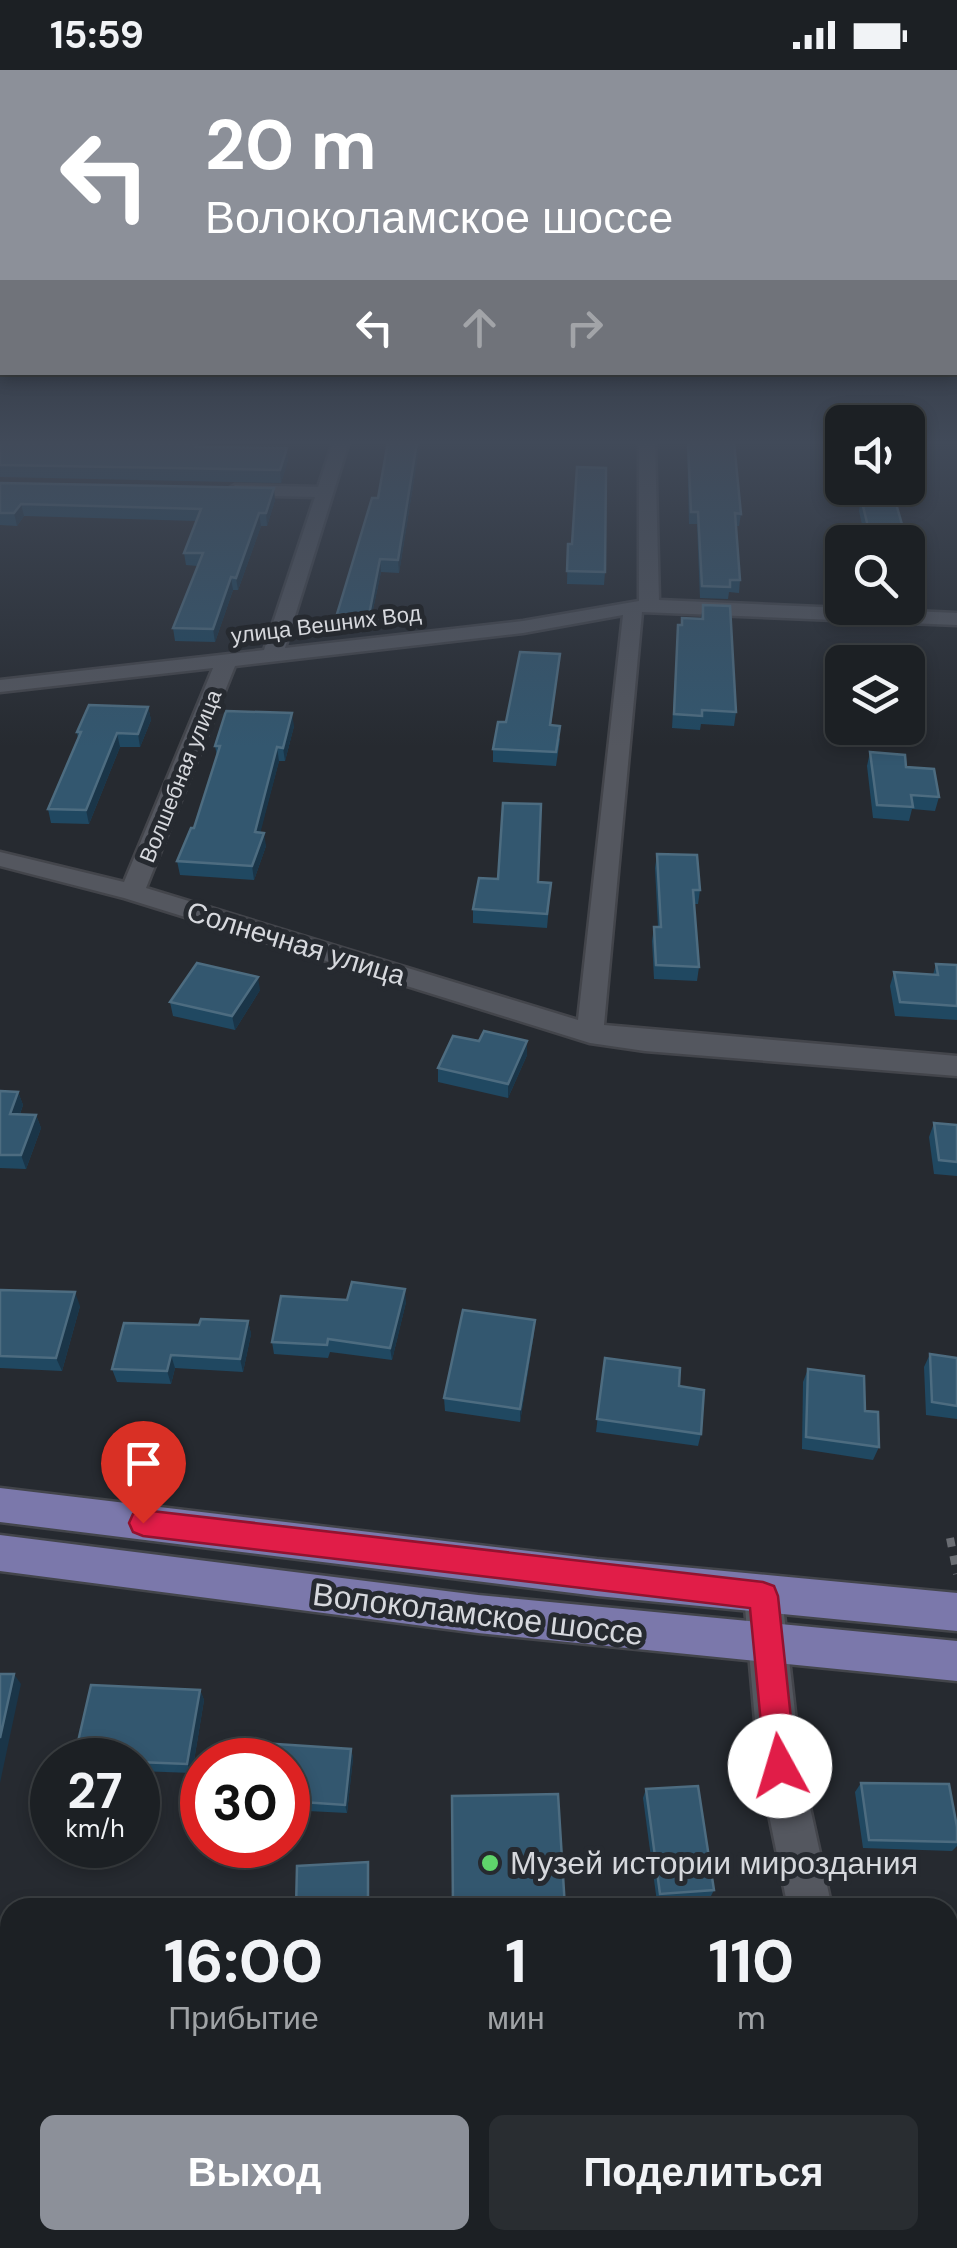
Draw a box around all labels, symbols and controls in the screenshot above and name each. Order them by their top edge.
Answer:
text: 15:59 [50,10,144,60]
text: 20 m [205,100,377,191]
icon: left [40,110,170,240]
text: Волоколамское шоссе [205,188,673,247]
icon: left [347,300,402,355]
icon: ahead [452,300,507,355]
icon: right [557,300,612,355]
map controls [825,405,925,745]
button: sound [825,405,925,505]
button: search [825,525,925,625]
street label: улица Вешних Вод [229,598,423,651]
button: layers [825,645,925,745]
street label: Волшебная улица [133,685,229,867]
street label: Солнечная улица [182,893,410,994]
pin [101,1421,186,1524]
icon: arrive [116,1436,171,1491]
street label: Волоколамское шоссе [310,1573,646,1655]
position arrow [728,1714,832,1818]
speed limit sign: 30 [180,1738,310,1868]
text: 27 [67,1758,123,1824]
text: km/h [65,1812,125,1845]
place label: Музей истории мироздания [510,1842,918,1884]
marker: Музей истории мироздания [479,1852,501,1874]
text: 16:00 [164,1922,323,2001]
text: 1 [505,1922,527,2001]
text: 110 [708,1922,794,2001]
text: Прибытие [168,1997,319,2039]
text: мин [487,1997,545,2039]
text: m [737,1997,766,2039]
button: Выход [40,2115,469,2230]
button: Поделиться [489,2115,918,2230]

